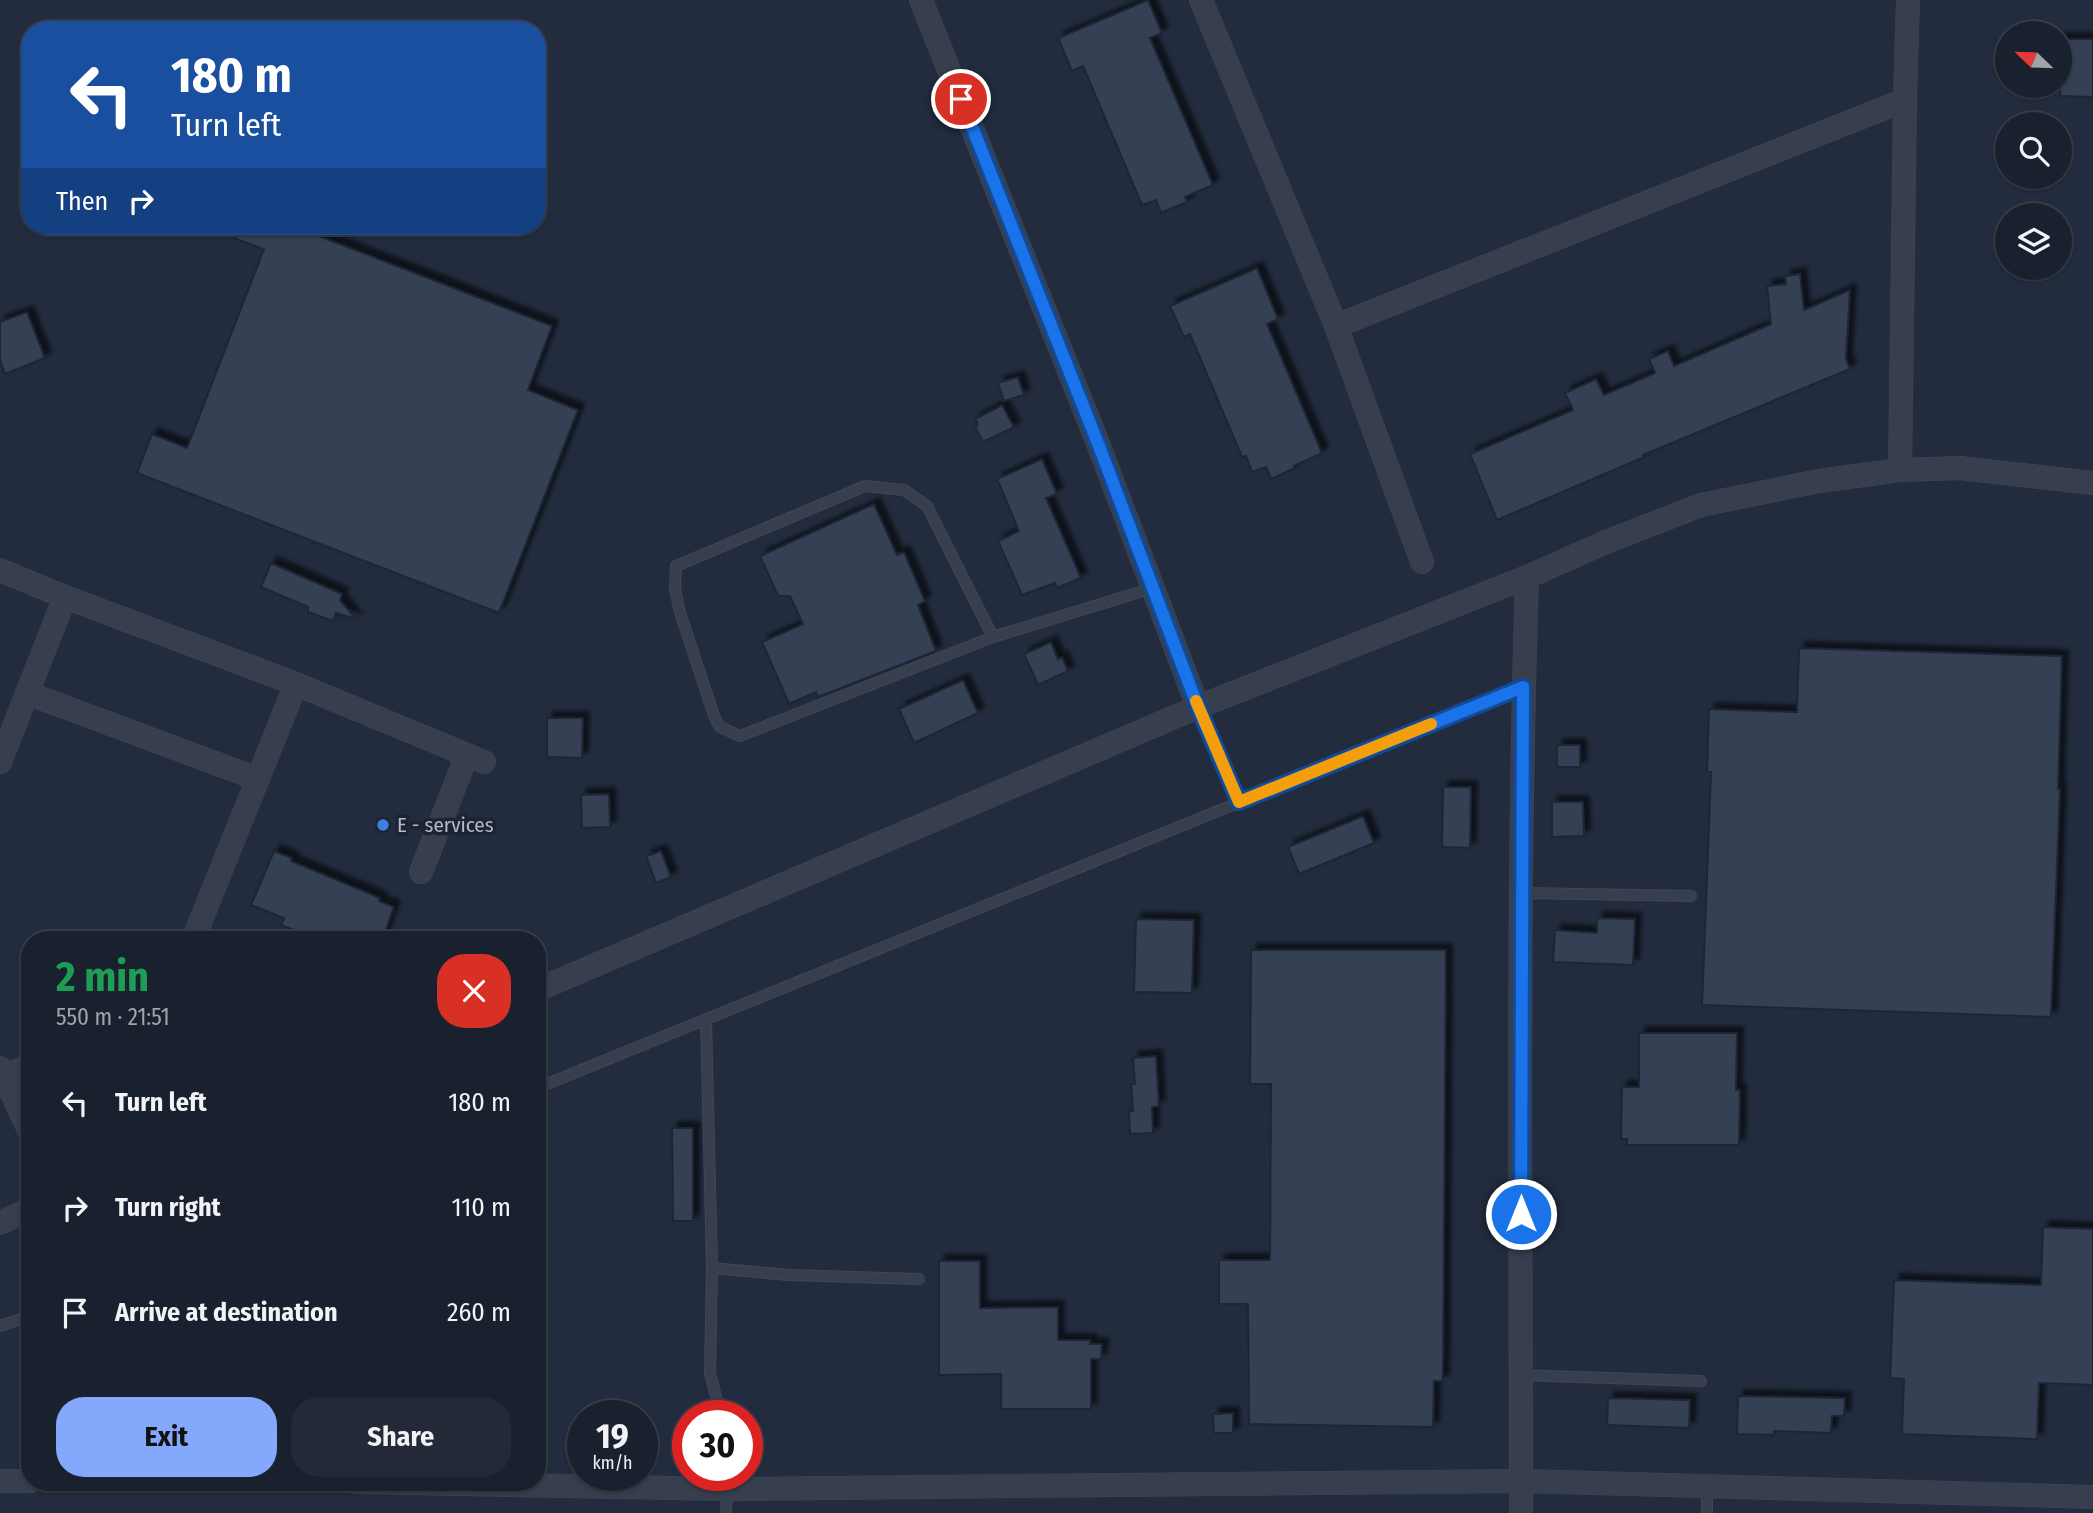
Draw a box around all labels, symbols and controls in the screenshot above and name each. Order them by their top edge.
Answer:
north arrow [1995,21,2072,98]
map controls [1995,21,2072,280]
text: 180 m [171,46,292,105]
icon: left [56,49,147,140]
pin [931,69,991,129]
icon: arrive [942,80,980,118]
text: Turn left [171,106,281,144]
button: search [1995,112,2072,189]
icon: right [122,182,160,220]
text: Then [56,186,108,217]
button: layers [1995,203,2072,280]
place label: E - services [397,812,494,838]
marker: E - services [375,817,391,833]
text: 2 min [56,952,149,1002]
button: close [437,954,511,1028]
text: 550 m · 21:51 [56,1003,170,1031]
icon: left [56,1084,94,1122]
text: Turn left [115,1087,207,1118]
text: 180 m [448,1087,511,1118]
position arrow [1484,1177,1558,1251]
icon: right [56,1189,94,1227]
text: Turn right [115,1192,221,1223]
text: 110 m [451,1192,511,1223]
icon: arrive [56,1294,94,1332]
text: Arrive at destination [115,1297,338,1328]
text: 260 m [447,1297,511,1328]
button: Exit [56,1397,277,1477]
button: Share [291,1397,511,1477]
speed limit sign: 30 [672,1400,763,1491]
text: 19 [596,1415,629,1457]
text: km/h [592,1452,633,1474]

